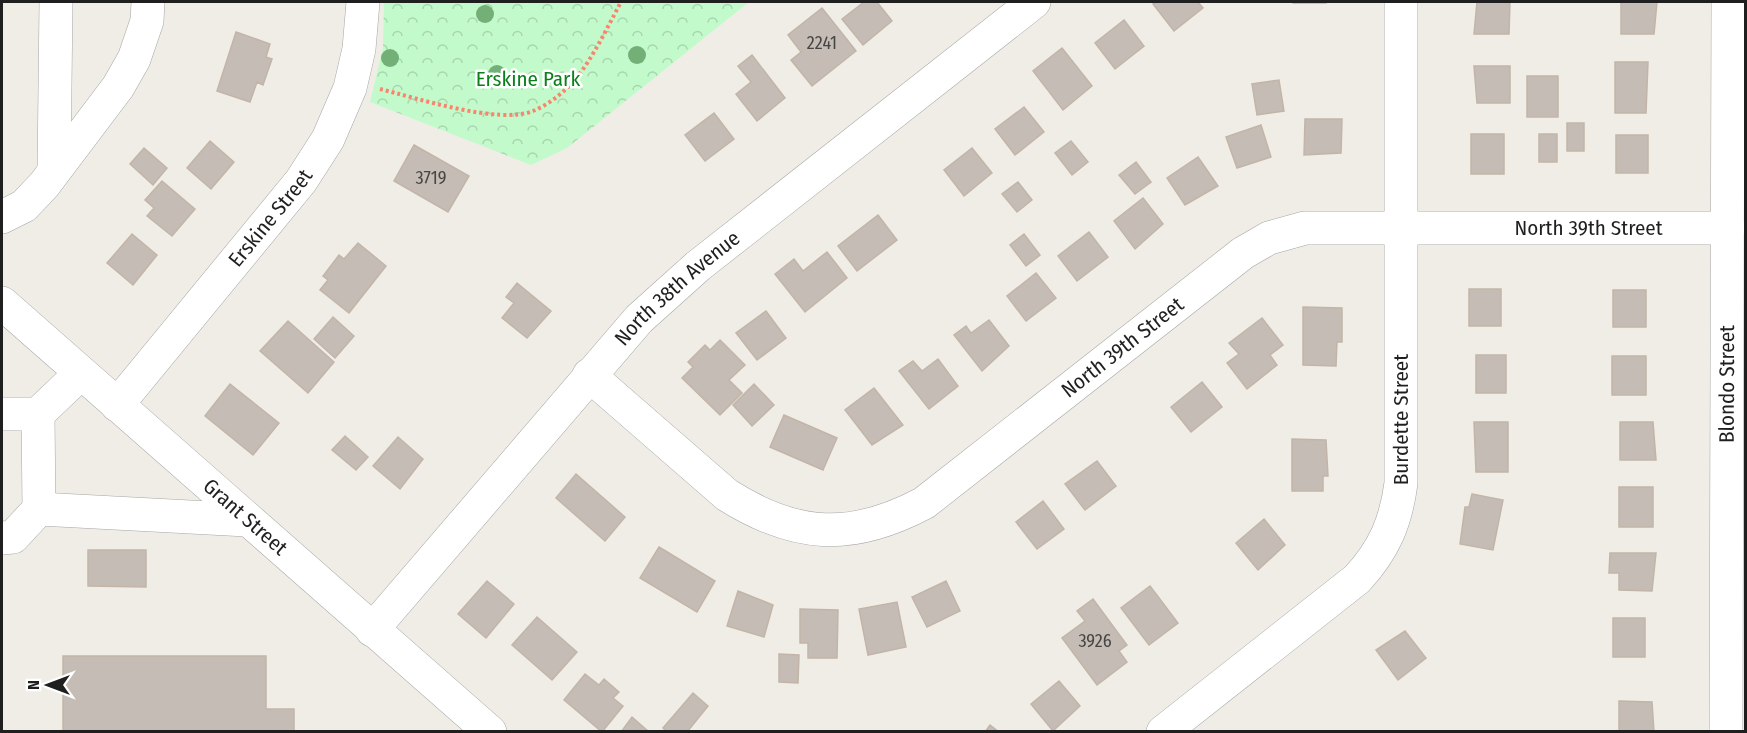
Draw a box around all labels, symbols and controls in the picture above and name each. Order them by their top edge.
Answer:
house number: 2241 [807,32,837,54]
park label: Erskine Park [476,66,580,92]
street label: Erskine Street [223,164,318,272]
house number: 3719 [416,167,446,189]
street label: North 39th Street [1514,215,1663,241]
street label: North 38th Avenue [609,225,745,351]
street label: North 39th Street [1056,291,1189,403]
street label: Blondo Street [1714,325,1740,443]
street label: Burdette Street [1388,354,1414,485]
street label: Grant Street [198,473,293,561]
house number: 3926 [1078,630,1112,652]
north arrow [18,655,78,715]
text: N [24,680,43,690]

